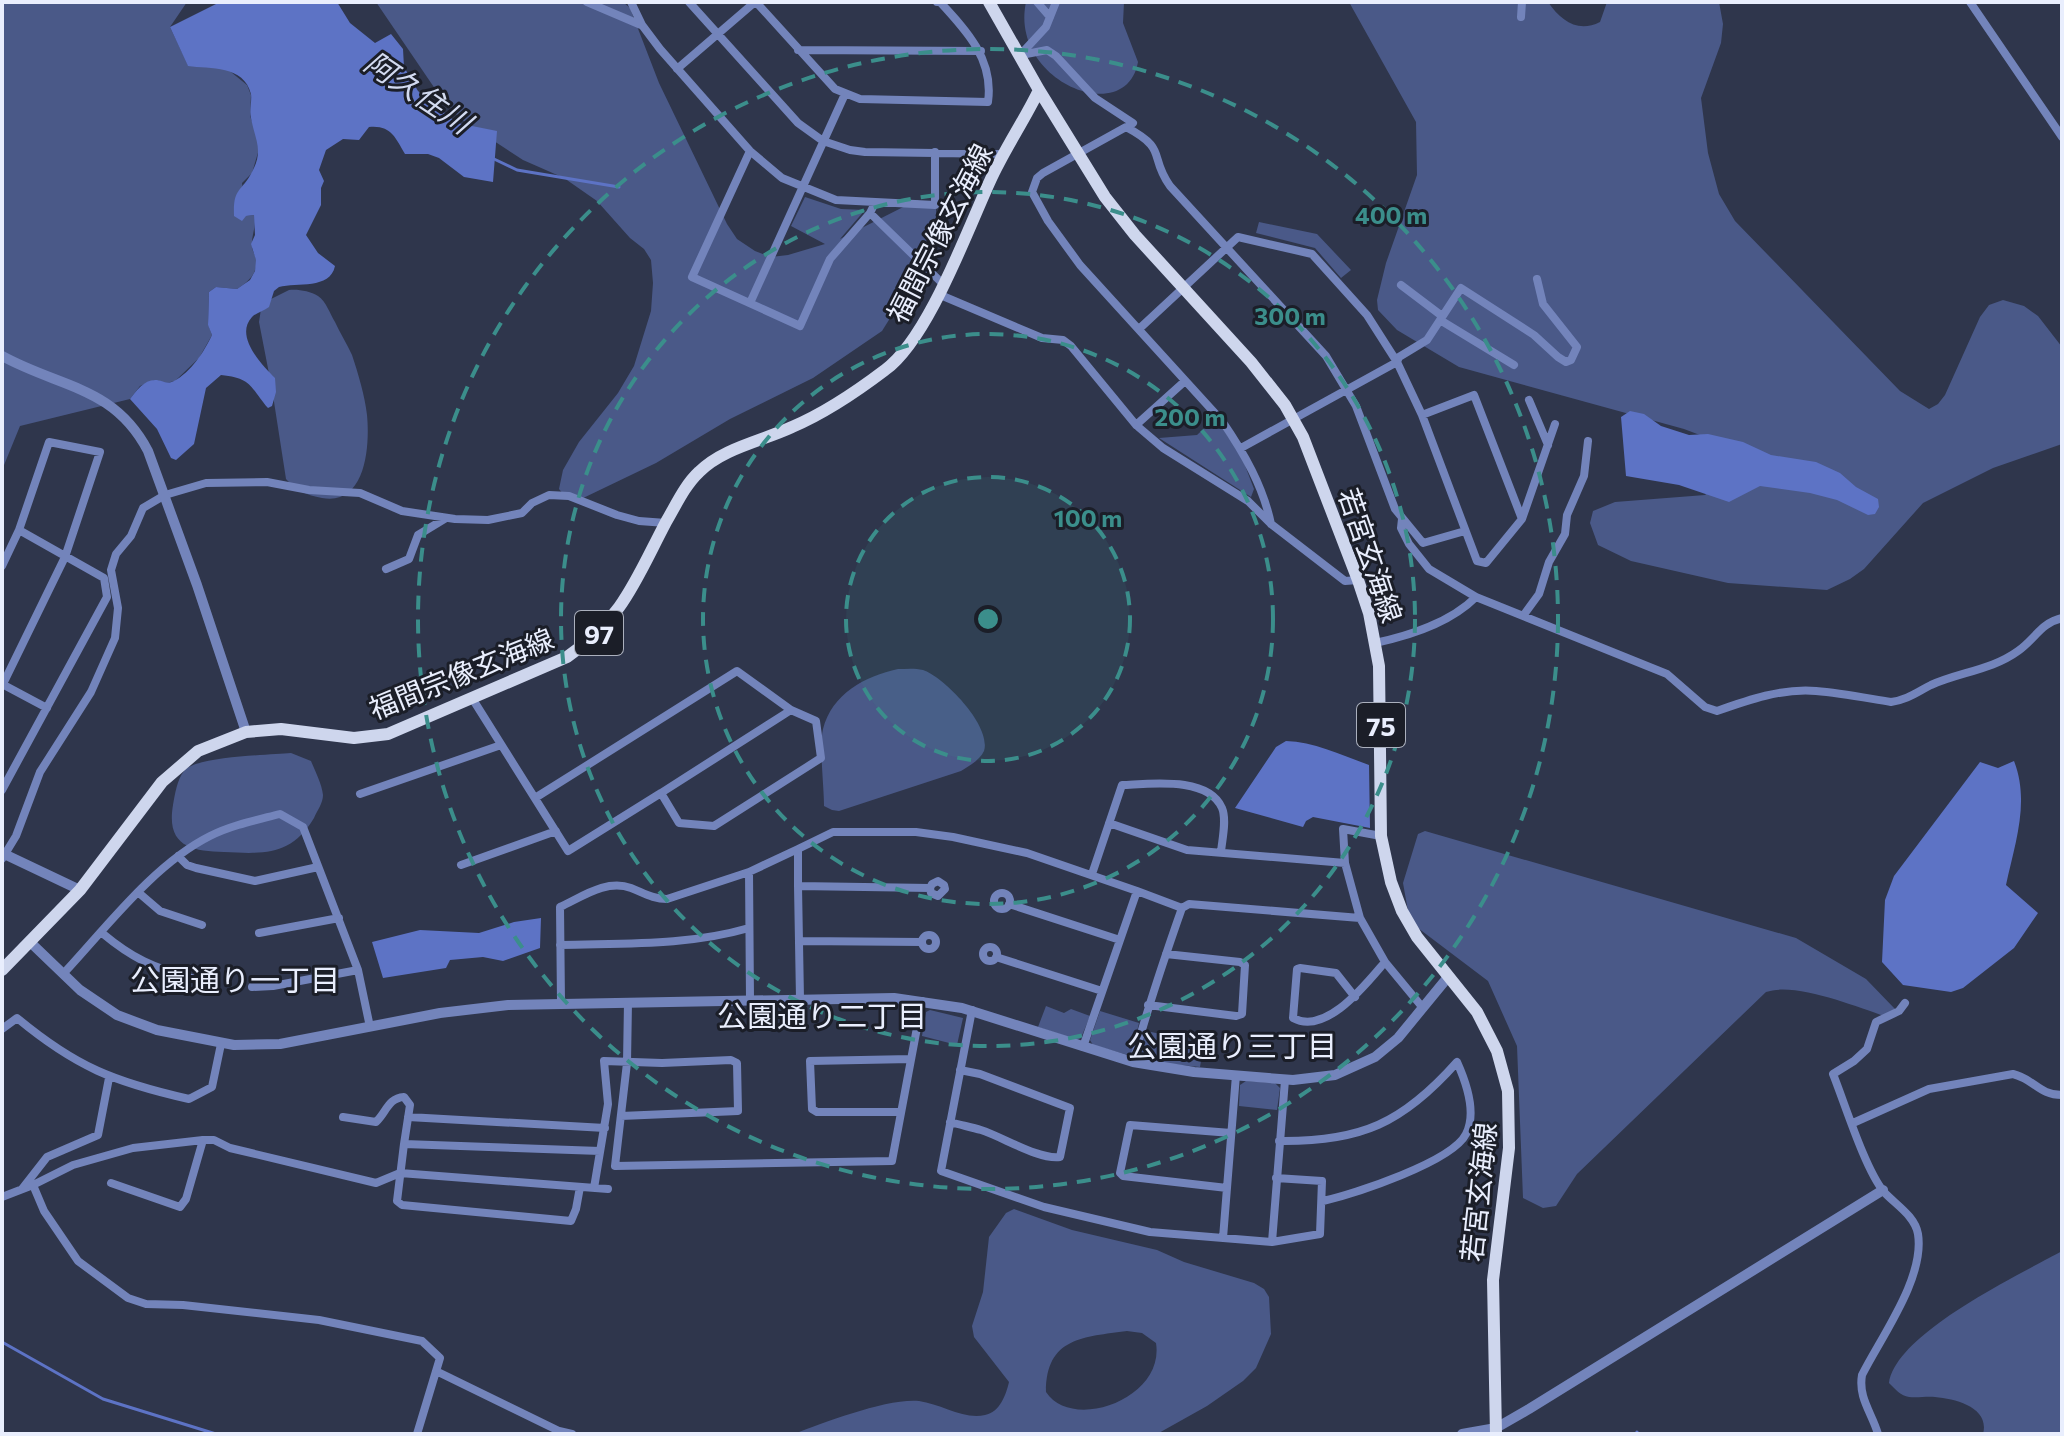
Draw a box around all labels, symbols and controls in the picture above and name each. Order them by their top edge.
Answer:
water label: 阿久住川 [359,42,482,142]
street label: 福間宗像玄海線 [879,138,999,328]
text: 400 m [1355,200,1427,229]
text: 300 m [1254,301,1326,330]
text: 200 m [1155,402,1225,431]
street label: 若宮玄海線 [1332,483,1410,627]
text: 100 m [1054,503,1122,532]
centre of rings [974,605,1002,633]
road number: 97 [575,611,623,655]
street label: 福間宗像玄海線 [364,621,558,725]
road number: 75 [1357,703,1405,747]
district label: 公園通り一丁目 [130,960,340,997]
district label: 公園通り二丁目 [717,996,927,1033]
district label: 公園通り三丁目 [1127,1026,1337,1063]
street label: 若宮玄海線 [1454,1121,1502,1263]

